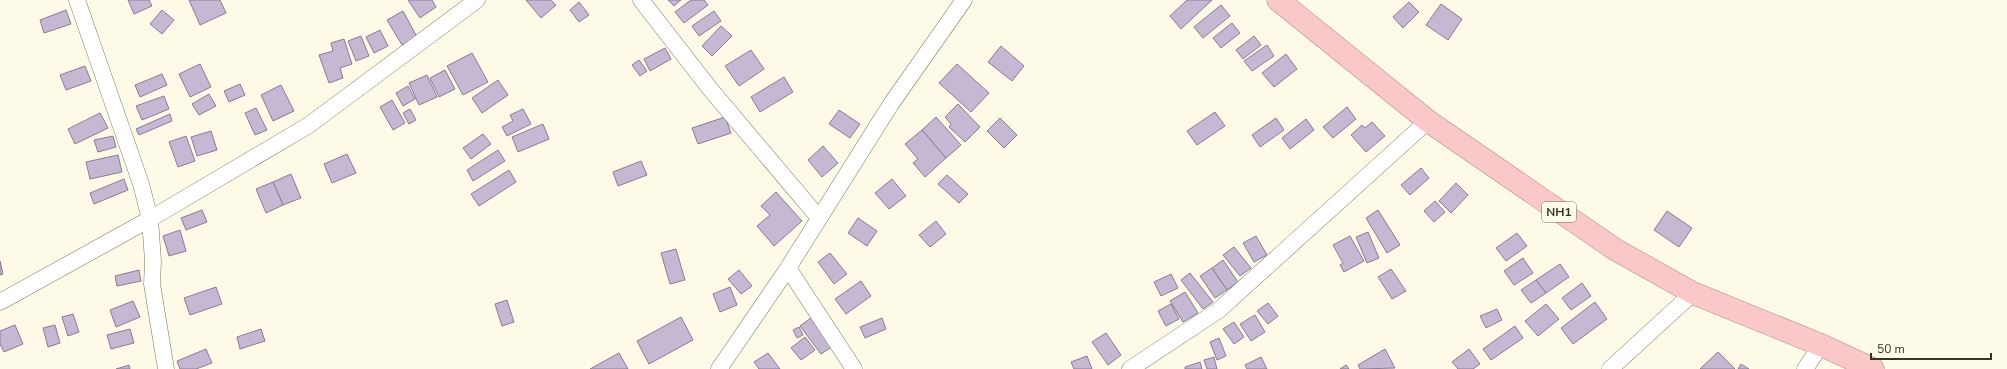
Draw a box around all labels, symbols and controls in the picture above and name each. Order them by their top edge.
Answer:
road number: NH1 [1542,202,1576,222]
scale bar [1871,335,1991,361]
text: 50 m [1877,341,1905,357]

